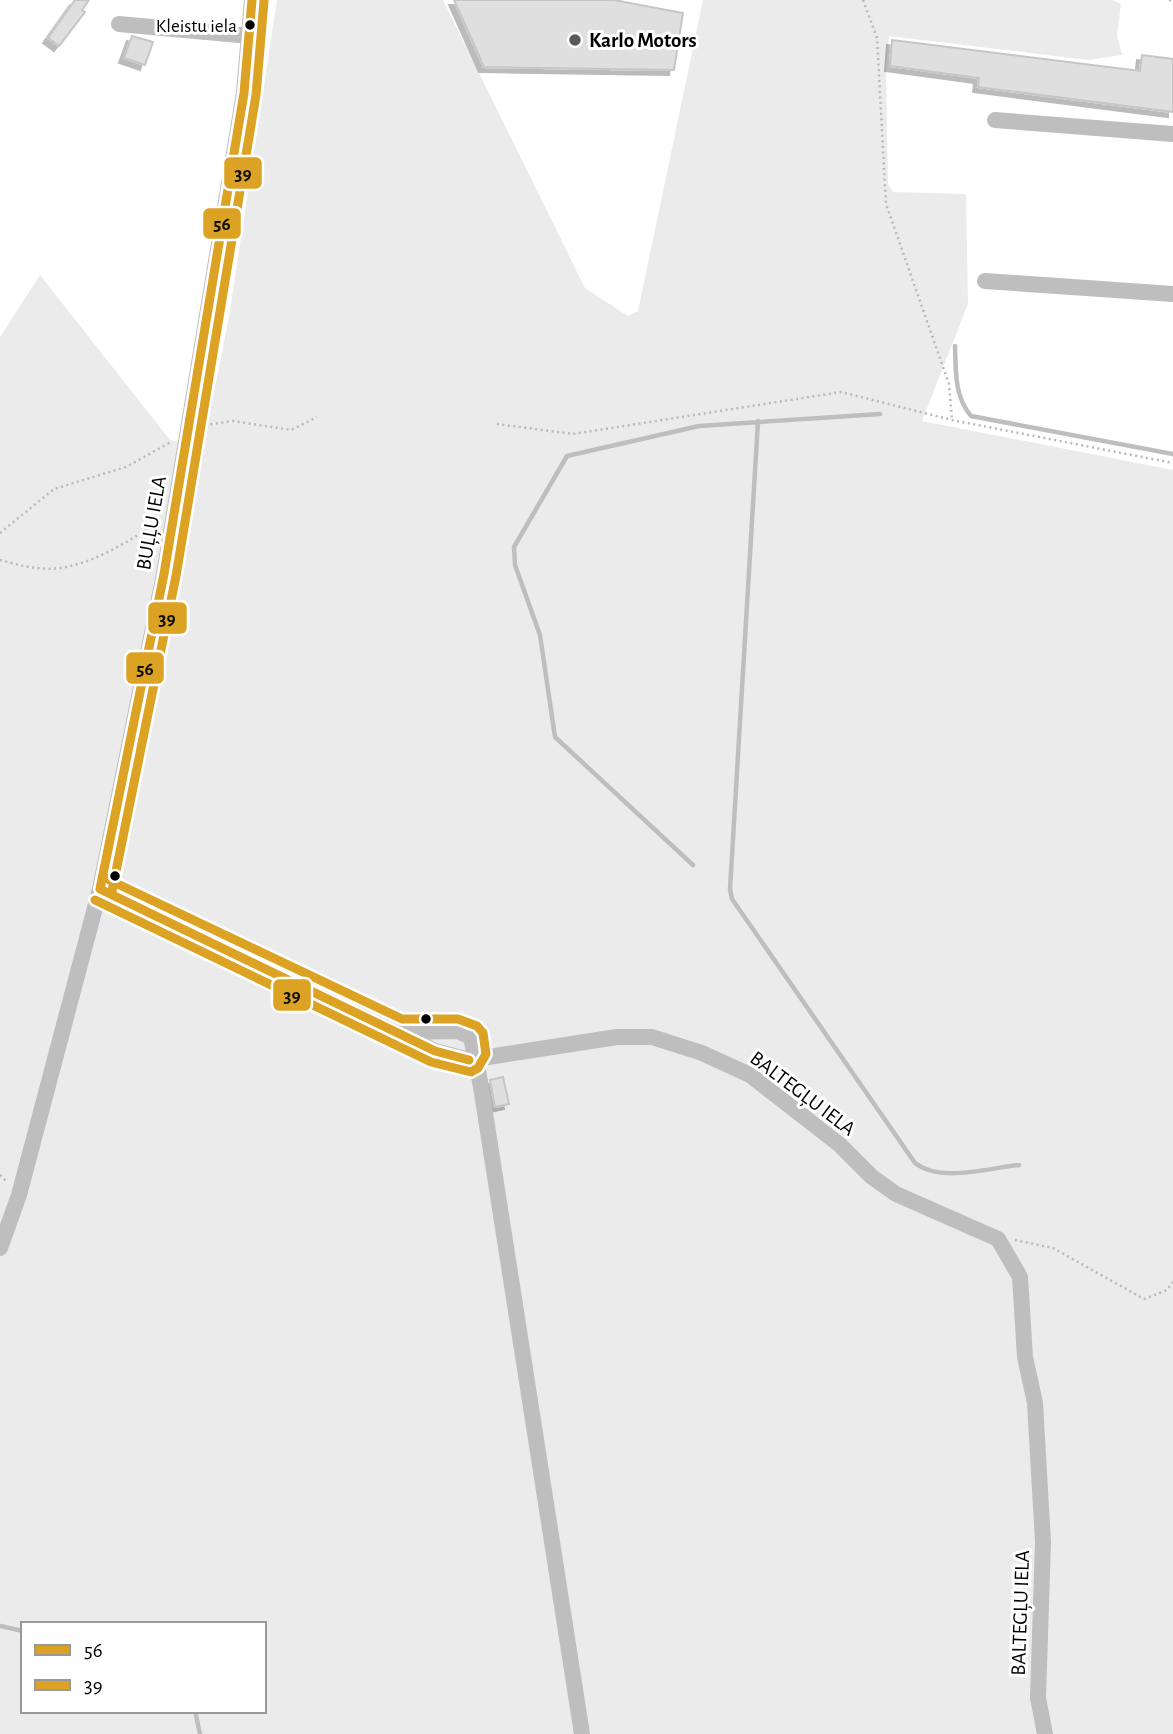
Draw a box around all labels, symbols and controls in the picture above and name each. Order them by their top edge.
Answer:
place label: Kleistu iela [156,17,237,36]
marker: Kleistu iela [243,18,257,32]
place label: Karlo Motors [589,30,697,51]
marker: Karlo Motors [567,32,583,48]
line badge: 39 [223,156,263,190]
text: 39 [234,165,252,184]
line badge: 56 [202,207,242,240]
text: 56 [213,215,231,234]
street label: BUĻĻU IELA [133,474,172,572]
line badge: 39 [147,601,188,635]
text: 39 [158,610,176,629]
line badge: 56 [125,651,165,685]
text: 56 [136,660,154,679]
unlabelled marker [108,869,122,883]
line badge: 39 [272,978,312,1012]
text: 39 [283,987,301,1006]
unlabelled marker [419,1012,433,1026]
street label: BALTEGĻU IELA [745,1047,859,1141]
street label: BALTEGĻU IELA [1008,1550,1035,1676]
legend [21,1622,266,1713]
text: 56 [84,1640,103,1661]
text: 39 [84,1675,103,1696]

